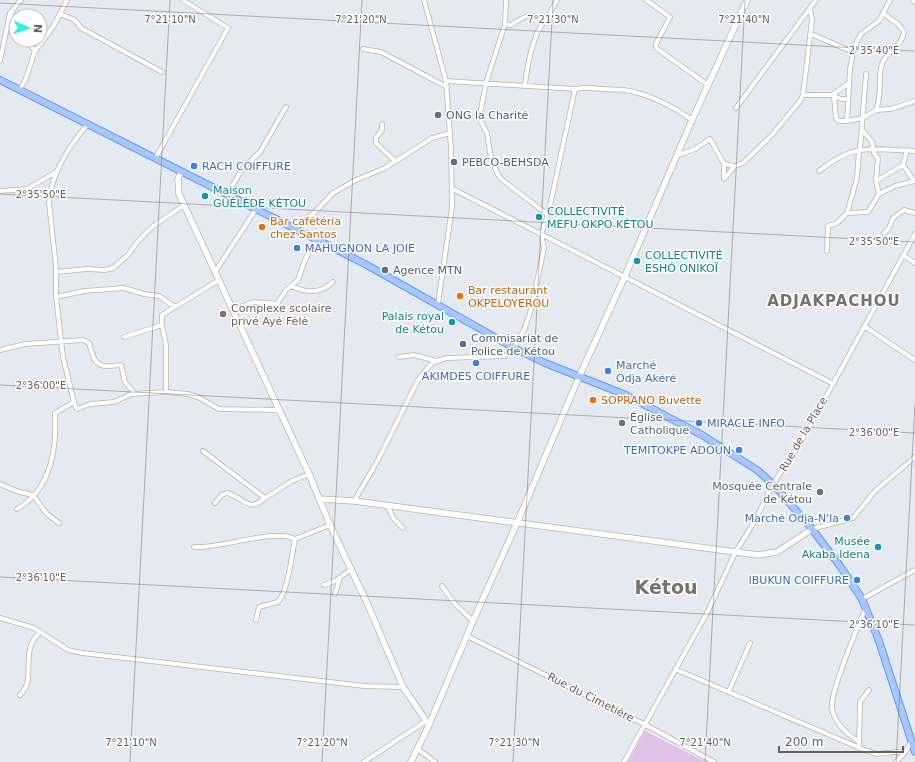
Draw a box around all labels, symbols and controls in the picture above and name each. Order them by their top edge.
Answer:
north arrow [8,8,48,48]
text: 7°21'10"N [144,14,196,25]
text: 7°21'20"N [335,14,387,25]
text: 7°21'30"N [527,14,579,25]
text: 7°21'40"N [718,14,770,25]
text: N [31,24,44,33]
text: 2°35'40"E [849,45,899,56]
place label: ONG la Charité [446,109,528,122]
marker: ONG la Charité [433,110,443,120]
place label: PEBCO-BEHSDA [462,156,549,169]
marker: PEBCO-BEHSDA [449,157,459,167]
place label: RACH COIFFURE [202,160,291,173]
marker: RACH COIFFURE [189,161,199,171]
place label: Maison GUÈLÈDE KÉTOU [213,184,306,210]
text: 2°35'50"E [16,189,66,200]
marker: Maison GUÈLÈDE KÉTOU [200,191,210,201]
place label: COLLECTIVITÉ MEFU OKPO KÉTOU [547,205,654,231]
marker: COLLECTIVITÉ MEFU OKPO KÉTOU [534,212,544,222]
place label: Bar cafétéria chez Santos [270,215,341,241]
marker: Bar cafétéria chez Santos [257,222,267,232]
text: 2°35'50"E [849,236,899,247]
place label: MAHUGNON LA JOIE [305,242,415,255]
marker: MAHUGNON LA JOIE [292,243,302,253]
place label: COLLECTIVITÉ ESHÓ ONIKOÏ [645,249,723,275]
marker: COLLECTIVITÉ ESHÓ ONIKOÏ [632,256,642,266]
place label: Agence MTN [393,264,462,277]
marker: Agence MTN [380,265,390,275]
place label: Bar restaurant OKPELOYEROU [468,284,549,310]
marker: Bar restaurant OKPELOYEROU [455,291,465,301]
district label: ADJAKPACHOU [767,292,901,310]
place label: Complexe scolaire privé Ayé Fèlè [231,302,332,328]
marker: Complexe scolaire privé Ayé Fèlè [218,309,228,319]
place label: Palais royal de Kétou [382,310,444,336]
marker: Palais royal de Kétou [447,317,457,327]
place label: Commisariat de Police de Kétou [471,332,558,358]
marker: Commisariat de Police de Kétou [458,339,468,349]
marker: AKIMDES COIFFURE [471,358,481,368]
place label: Marché Odja Akéré [616,359,676,385]
marker: Marché Odja Akéré [603,366,613,376]
place label: AKIMDES COIFFURE [422,370,530,383]
text: 2°36'00"E [16,380,66,391]
place label: SOPRANO Buvette [601,394,702,407]
street label: Rue de la Place [777,394,830,474]
marker: SOPRANO Buvette [588,395,598,405]
place label: Église Catholique [630,411,690,437]
place label: MIRACLE INFO [707,417,785,430]
marker: Église Catholique [617,418,627,428]
marker: MIRACLE INFO [694,418,704,428]
text: 2°36'00"E [849,427,899,438]
place label: TEMITOKPE ADOUN [623,444,731,457]
marker: TEMITOKPE ADOUN [734,445,744,455]
place label: Mosquée Centrale de Kétou [712,480,812,506]
marker: Mosquée Centrale de Kétou [815,487,825,497]
place label: Marché Odja-N'la [745,512,839,525]
marker: Marché Odja-N'la [842,513,852,523]
place label: Musée Akaba Idena [802,535,870,561]
marker: Musée Akaba Idena [873,542,883,552]
text: 2°36'10"E [16,572,66,583]
place label: IBUKUN COIFFURE [749,574,849,587]
marker: IBUKUN COIFFURE [852,575,862,585]
district label: Kétou [635,576,697,598]
text: 2°36'10"E [849,619,899,630]
street label: Rue du Cimetière [545,670,636,725]
scale bar [779,728,903,754]
text: 200 m [785,735,823,749]
text: 7°21'10"N [105,737,157,748]
text: 7°21'20"N [296,737,348,748]
text: 7°21'30"N [488,737,540,748]
text: 7°21'40"N [679,737,731,748]

